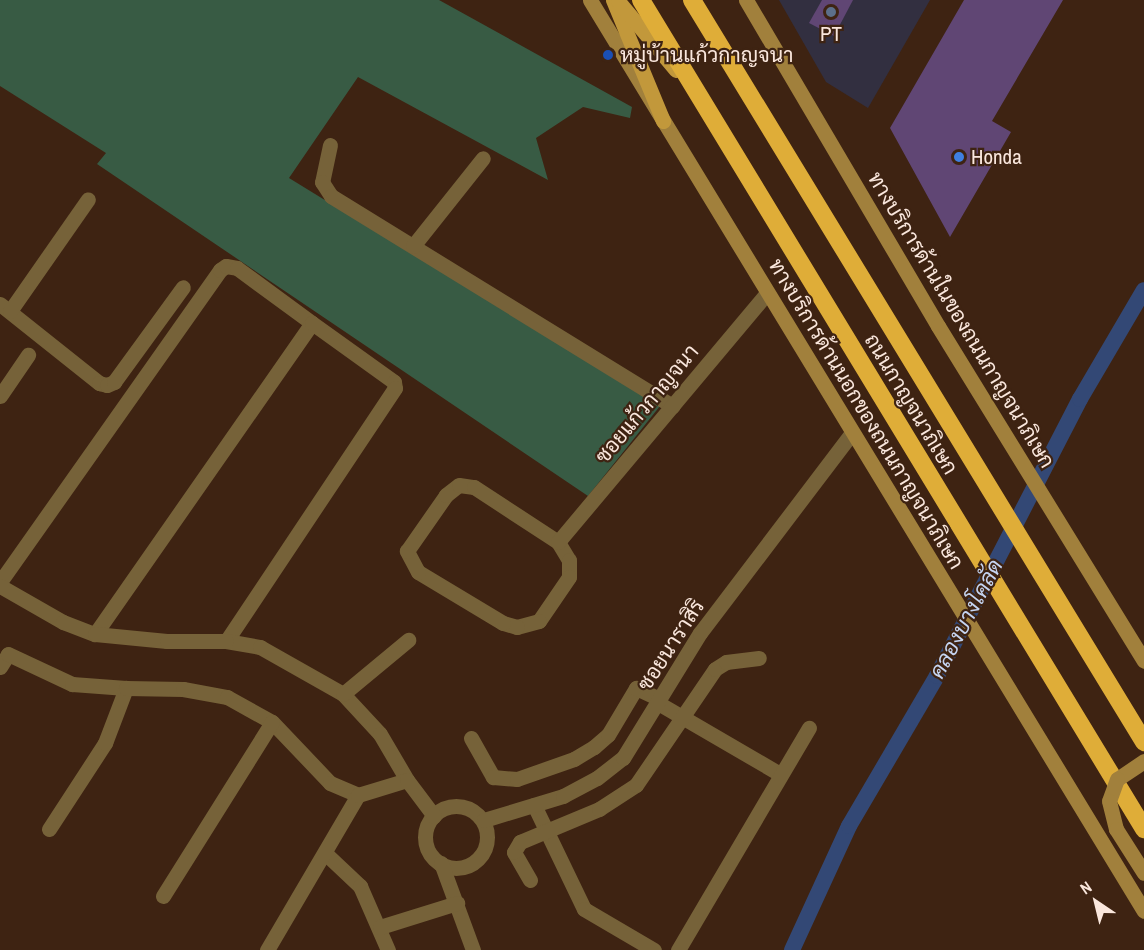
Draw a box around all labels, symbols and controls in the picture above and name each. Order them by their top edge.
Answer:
marker: PT [824,5,838,19]
place label: PT [820,21,842,47]
place label: หมู่บ้านแก้วกาญจนา [620,42,793,68]
marker: หมู่บ้านแก้วกาญจนา [601,48,615,62]
place label: Honda [971,144,1022,170]
marker: Honda [952,150,966,164]
street label: ทางบริการด้านในของถนนกาญจนาภิเษก [862,167,1060,473]
street label: ทางบริการด้านนอกของถนนกาญจนาภิเษก [763,254,969,574]
street label: ถนนกาญจนาภิเษก [859,329,963,479]
street label: ซอยแก้วกาญจนา [590,340,704,468]
water label: คลองบางโคลัด [924,555,1008,683]
street label: ซอยนาราสิริ [632,595,710,695]
north arrow [1066,872,1126,932]
text: N [1075,876,1096,899]

